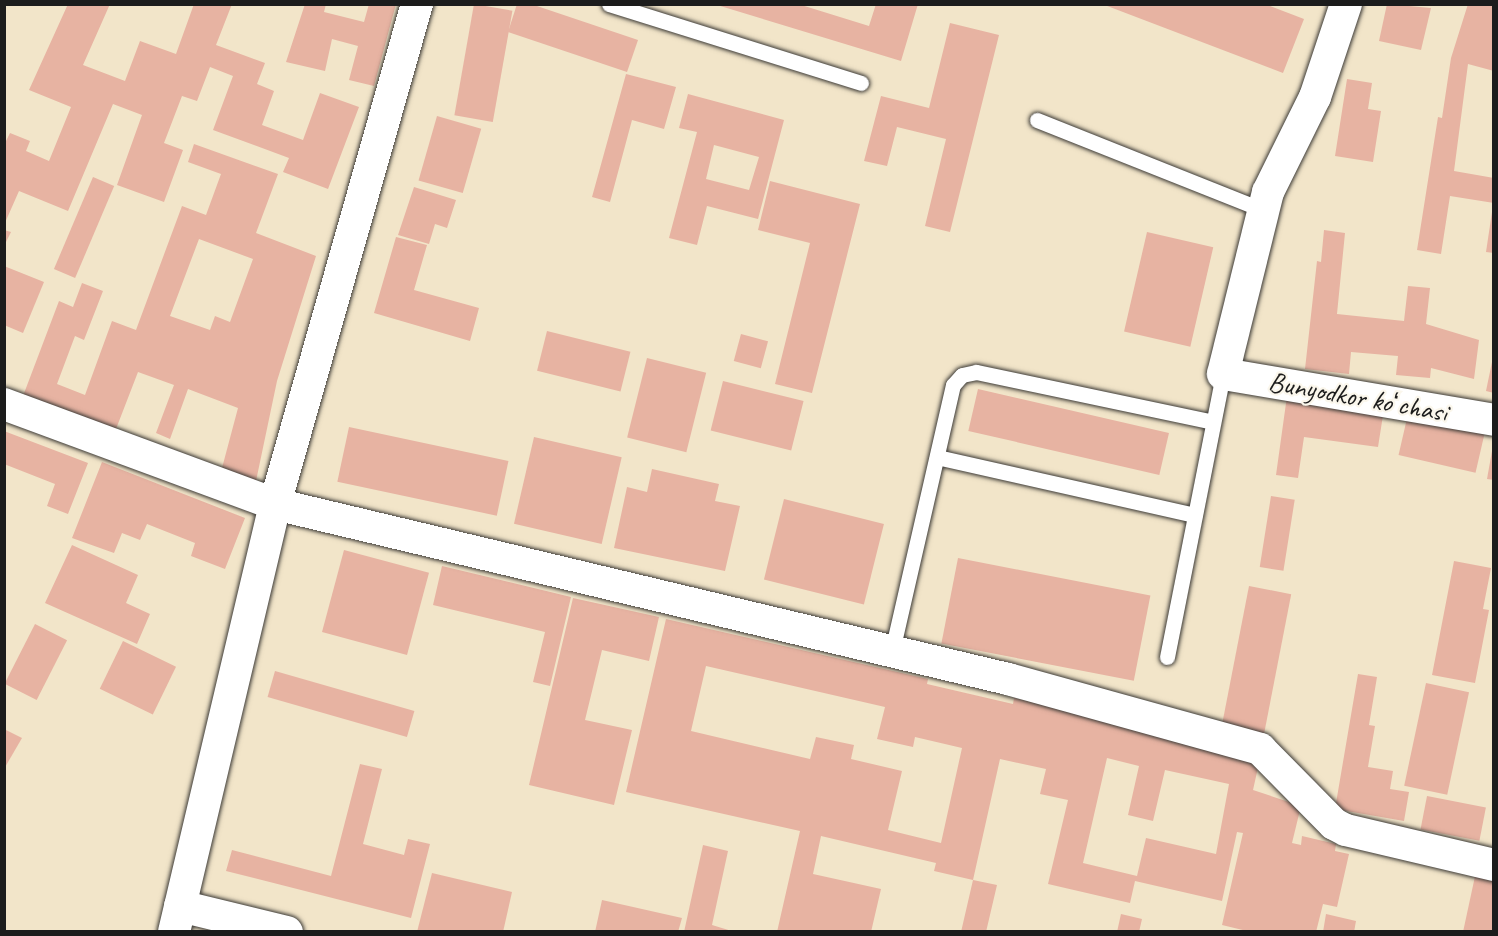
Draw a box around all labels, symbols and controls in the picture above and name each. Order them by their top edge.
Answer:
street label: Bunyodkor koʻchasi [1266,365,1450,429]

